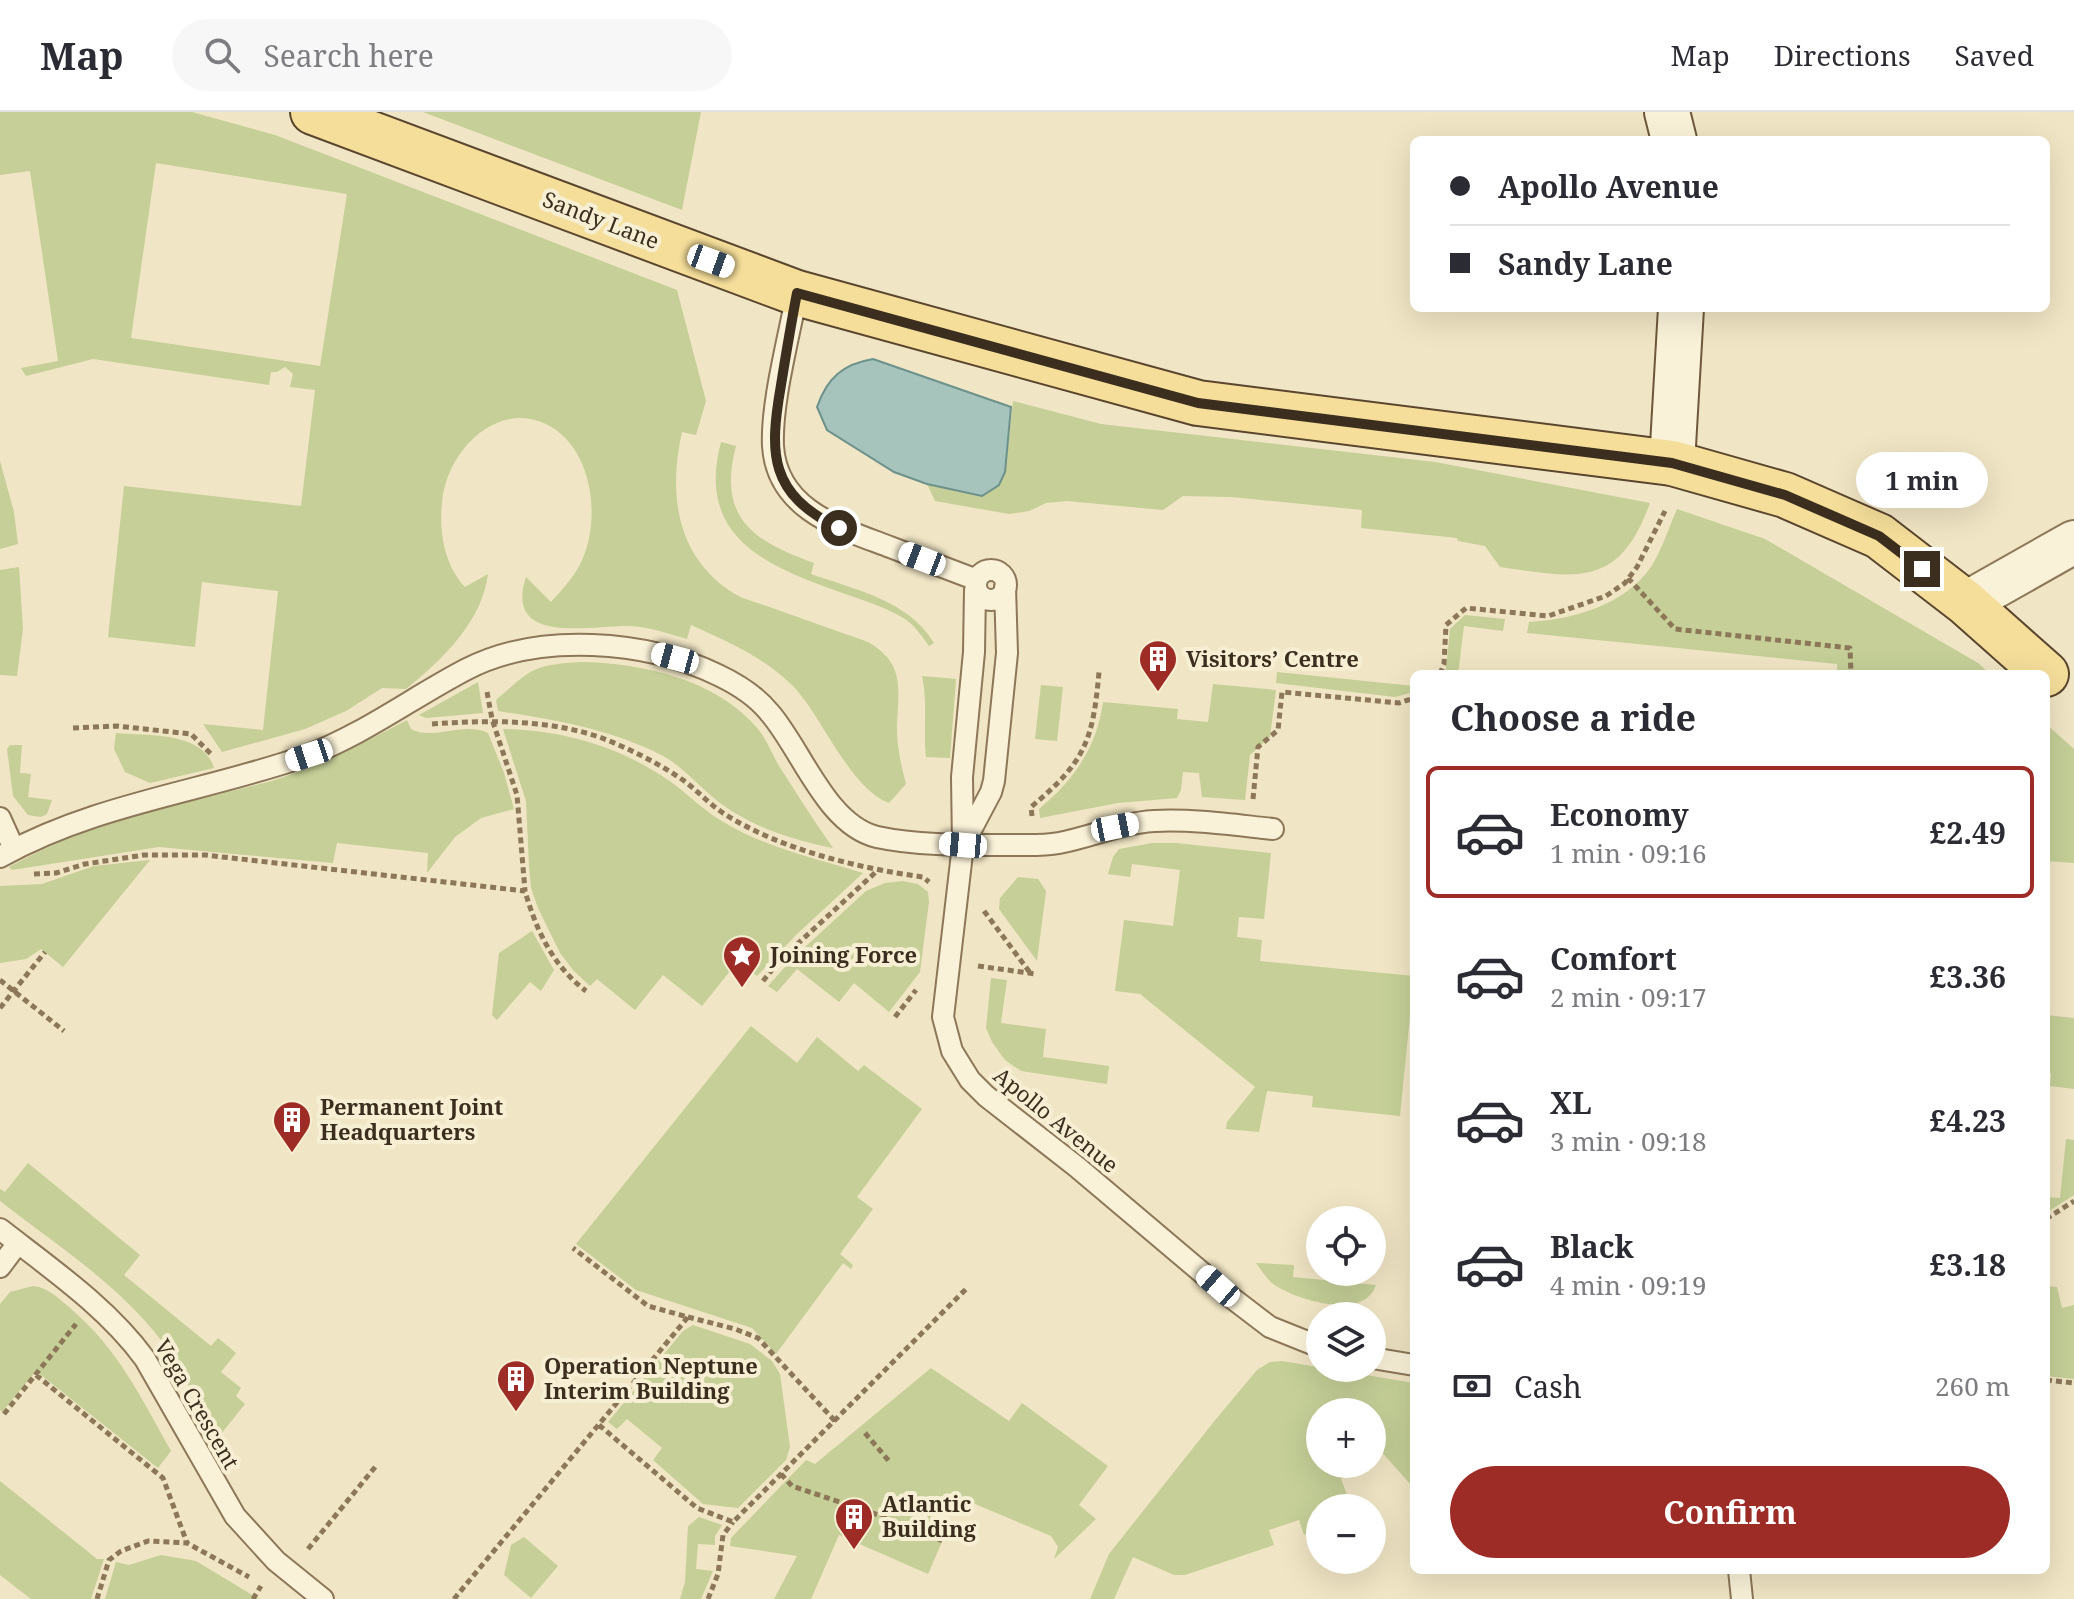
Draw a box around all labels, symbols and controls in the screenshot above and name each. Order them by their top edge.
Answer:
search box [172,19,732,91]
text: Map [40,29,124,81]
icon: search [200,33,244,77]
text: Search here [264,35,434,76]
text: Map [1670,36,1730,74]
text: Directions [1774,36,1911,74]
text: Saved [1955,36,2034,74]
text: Apollo Avenue [1498,166,1719,207]
street label: Sandy Lane [539,183,664,255]
car [684,242,738,280]
text: Sandy Lane [1498,243,1673,284]
callout: 1 min [1856,453,1988,509]
text: 1 min [1885,462,1959,498]
route start [821,510,857,546]
car [895,539,949,579]
route end [1904,551,1940,587]
building icon: Visitors’ Centre [1137,638,1179,693]
car [649,640,701,676]
place label: Visitors’ Centre [1186,643,1359,673]
text: Choose a ride [1450,693,1696,742]
car [282,736,336,774]
text: Economy [1550,794,1689,835]
icon: car [1454,796,1526,868]
car [1089,811,1141,843]
text: £2.49 [1930,812,2006,853]
car [938,831,988,859]
text: 1 min · 09:16 [1550,835,1707,871]
place icon: Joining Force [721,934,763,989]
text: Comfort [1550,938,1677,979]
place label: Joining Force [769,939,917,969]
icon: car [1454,940,1526,1012]
text: £3.36 [1930,956,2006,997]
text: 2 min · 09:17 [1550,979,1707,1015]
street label: Apollo Avenue [988,1060,1125,1179]
text: XL [1550,1082,1592,1123]
icon: car [1454,1084,1526,1156]
place label: Permanent Joint Headquarters [320,1091,503,1146]
building icon: Permanent Joint Headquarters [271,1099,313,1154]
text: £4.23 [1930,1100,2006,1141]
text: 3 min · 09:18 [1550,1123,1707,1159]
map controls [1306,1206,1386,1574]
button: locate [1306,1206,1386,1286]
text: Black [1550,1226,1634,1267]
icon: car [1454,1228,1526,1300]
text: £3.18 [1930,1244,2006,1285]
car [1192,1261,1244,1311]
text: 4 min · 09:19 [1550,1267,1707,1303]
button: layers [1306,1302,1386,1382]
street label: Vega Crescent [149,1333,247,1474]
place label: Operation Neptune Interim Building [544,1350,758,1405]
building icon: Operation Neptune Interim Building [495,1358,537,1413]
icon: cash [1450,1364,1494,1408]
text: Cash [1514,1366,1582,1407]
text: 260 m [1935,1368,2010,1404]
button: + [1306,1398,1386,1478]
button: Confirm [1450,1466,2010,1558]
place label: Atlantic Building [882,1488,977,1543]
button: − [1306,1494,1386,1574]
building icon: Atlantic Building [833,1496,875,1551]

